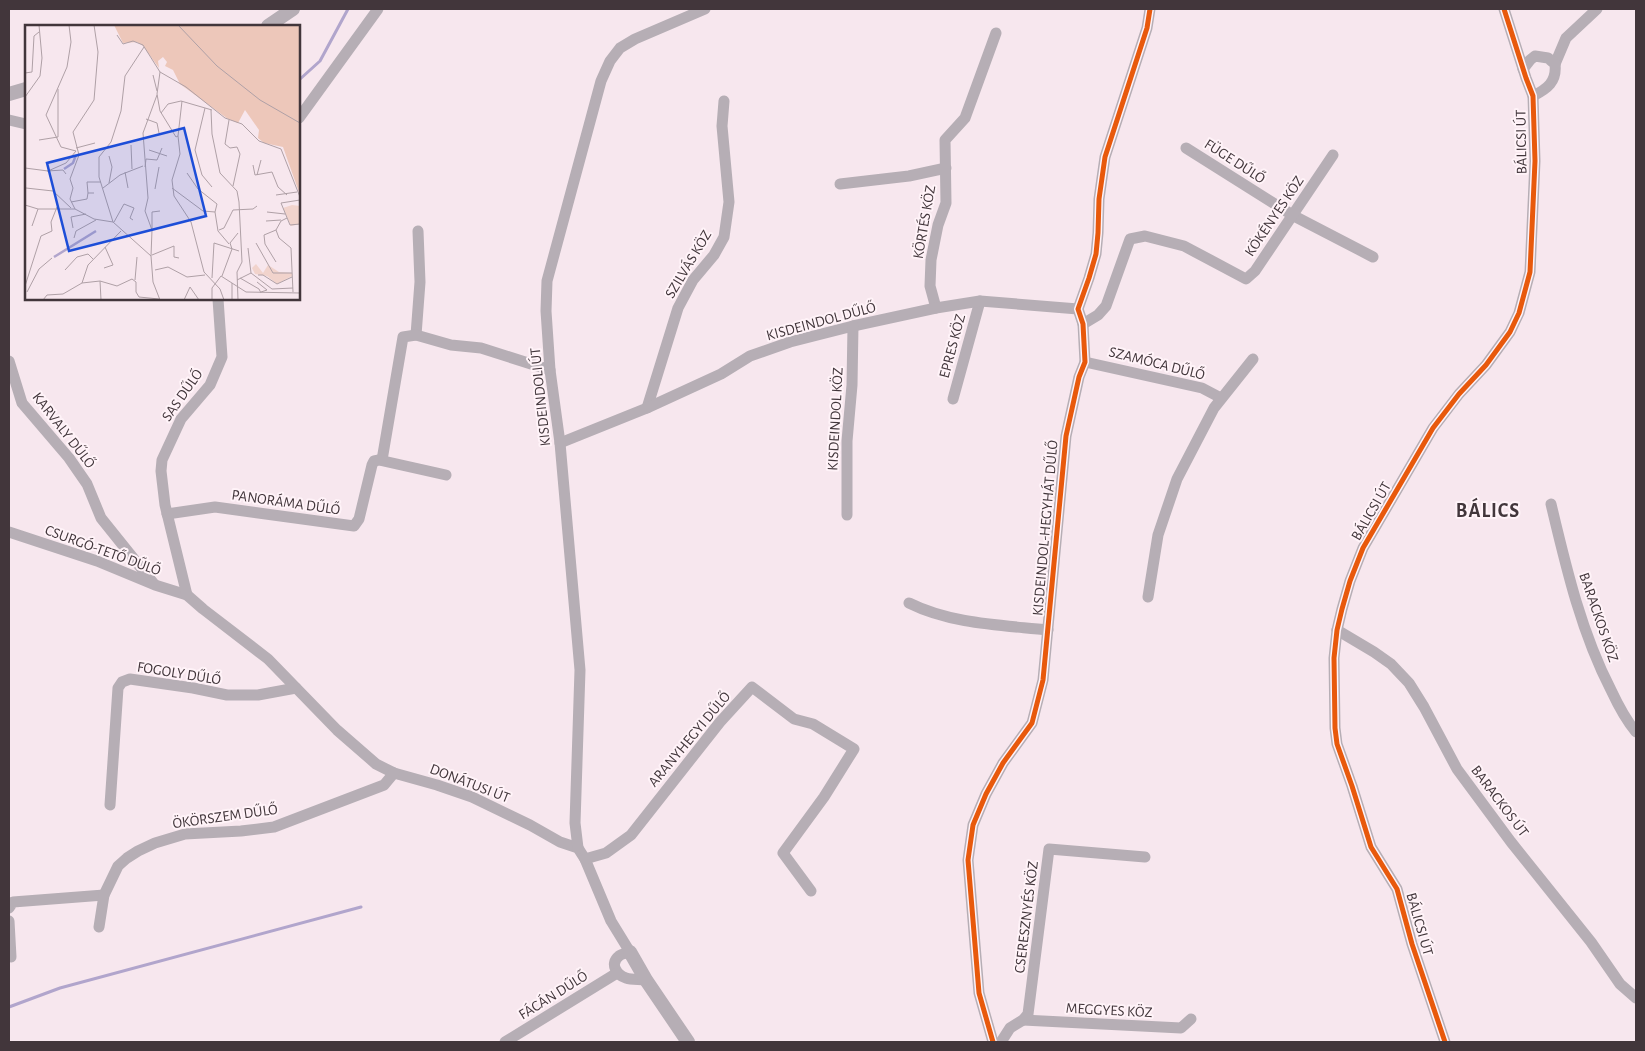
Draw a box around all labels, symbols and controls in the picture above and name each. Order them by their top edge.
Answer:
inset map [25,25,300,300]
street label: BÁLICSI ÚT [1511,109,1530,175]
street label: FÜGE DŰLŐ [1202,135,1269,186]
street label: KÖKÉNYES KÖZ [1241,172,1307,259]
street label: KÖRTÉS KÖZ [909,184,938,260]
street label: SZILVÁS KÖZ [661,227,715,301]
street label: KISDEINDOL DŰLŐ [764,299,878,343]
street label: EPRES KÖZ [935,312,968,380]
street label: SZAMÓCA DŰLŐ [1107,342,1207,383]
street label: KISDEINDOLI ÚT [526,346,553,447]
street label: SAS DŰLŐ [158,366,206,424]
street label: KISDEINDOL KÖZ [823,367,846,471]
street label: KARVALY DŰLŐ [29,389,99,471]
street label: KISDEINDOL-HEGYHÁT DŰLŐ [1028,439,1061,617]
street label: BÁLICSI ÚT [1347,478,1394,543]
street label: PANORÁMA DŰLŐ [231,485,341,518]
district label: BÁLICS [1456,497,1520,521]
street label: CSURGÓ-TETŐ DŰLŐ [43,521,163,578]
street label: BARACKOS KÖZ [1576,570,1623,664]
street label: FOGOLY DŰLŐ [136,658,222,688]
street label: ARANYHEGYI DŰLŐ [645,688,733,790]
street label: DONÁTUSI ÚT [428,759,513,806]
street label: BARACKOS ÚT [1468,762,1533,840]
street label: ÖKÖRSZEM DŰLŐ [171,800,279,831]
street label: CSERESZNYÉS KÖZ [1010,860,1041,974]
street label: BÁLICSI ÚT [1403,890,1438,958]
street label: FÁCÁN DŰLŐ [515,967,590,1022]
street label: MEGGYES KÖZ [1065,999,1153,1020]

